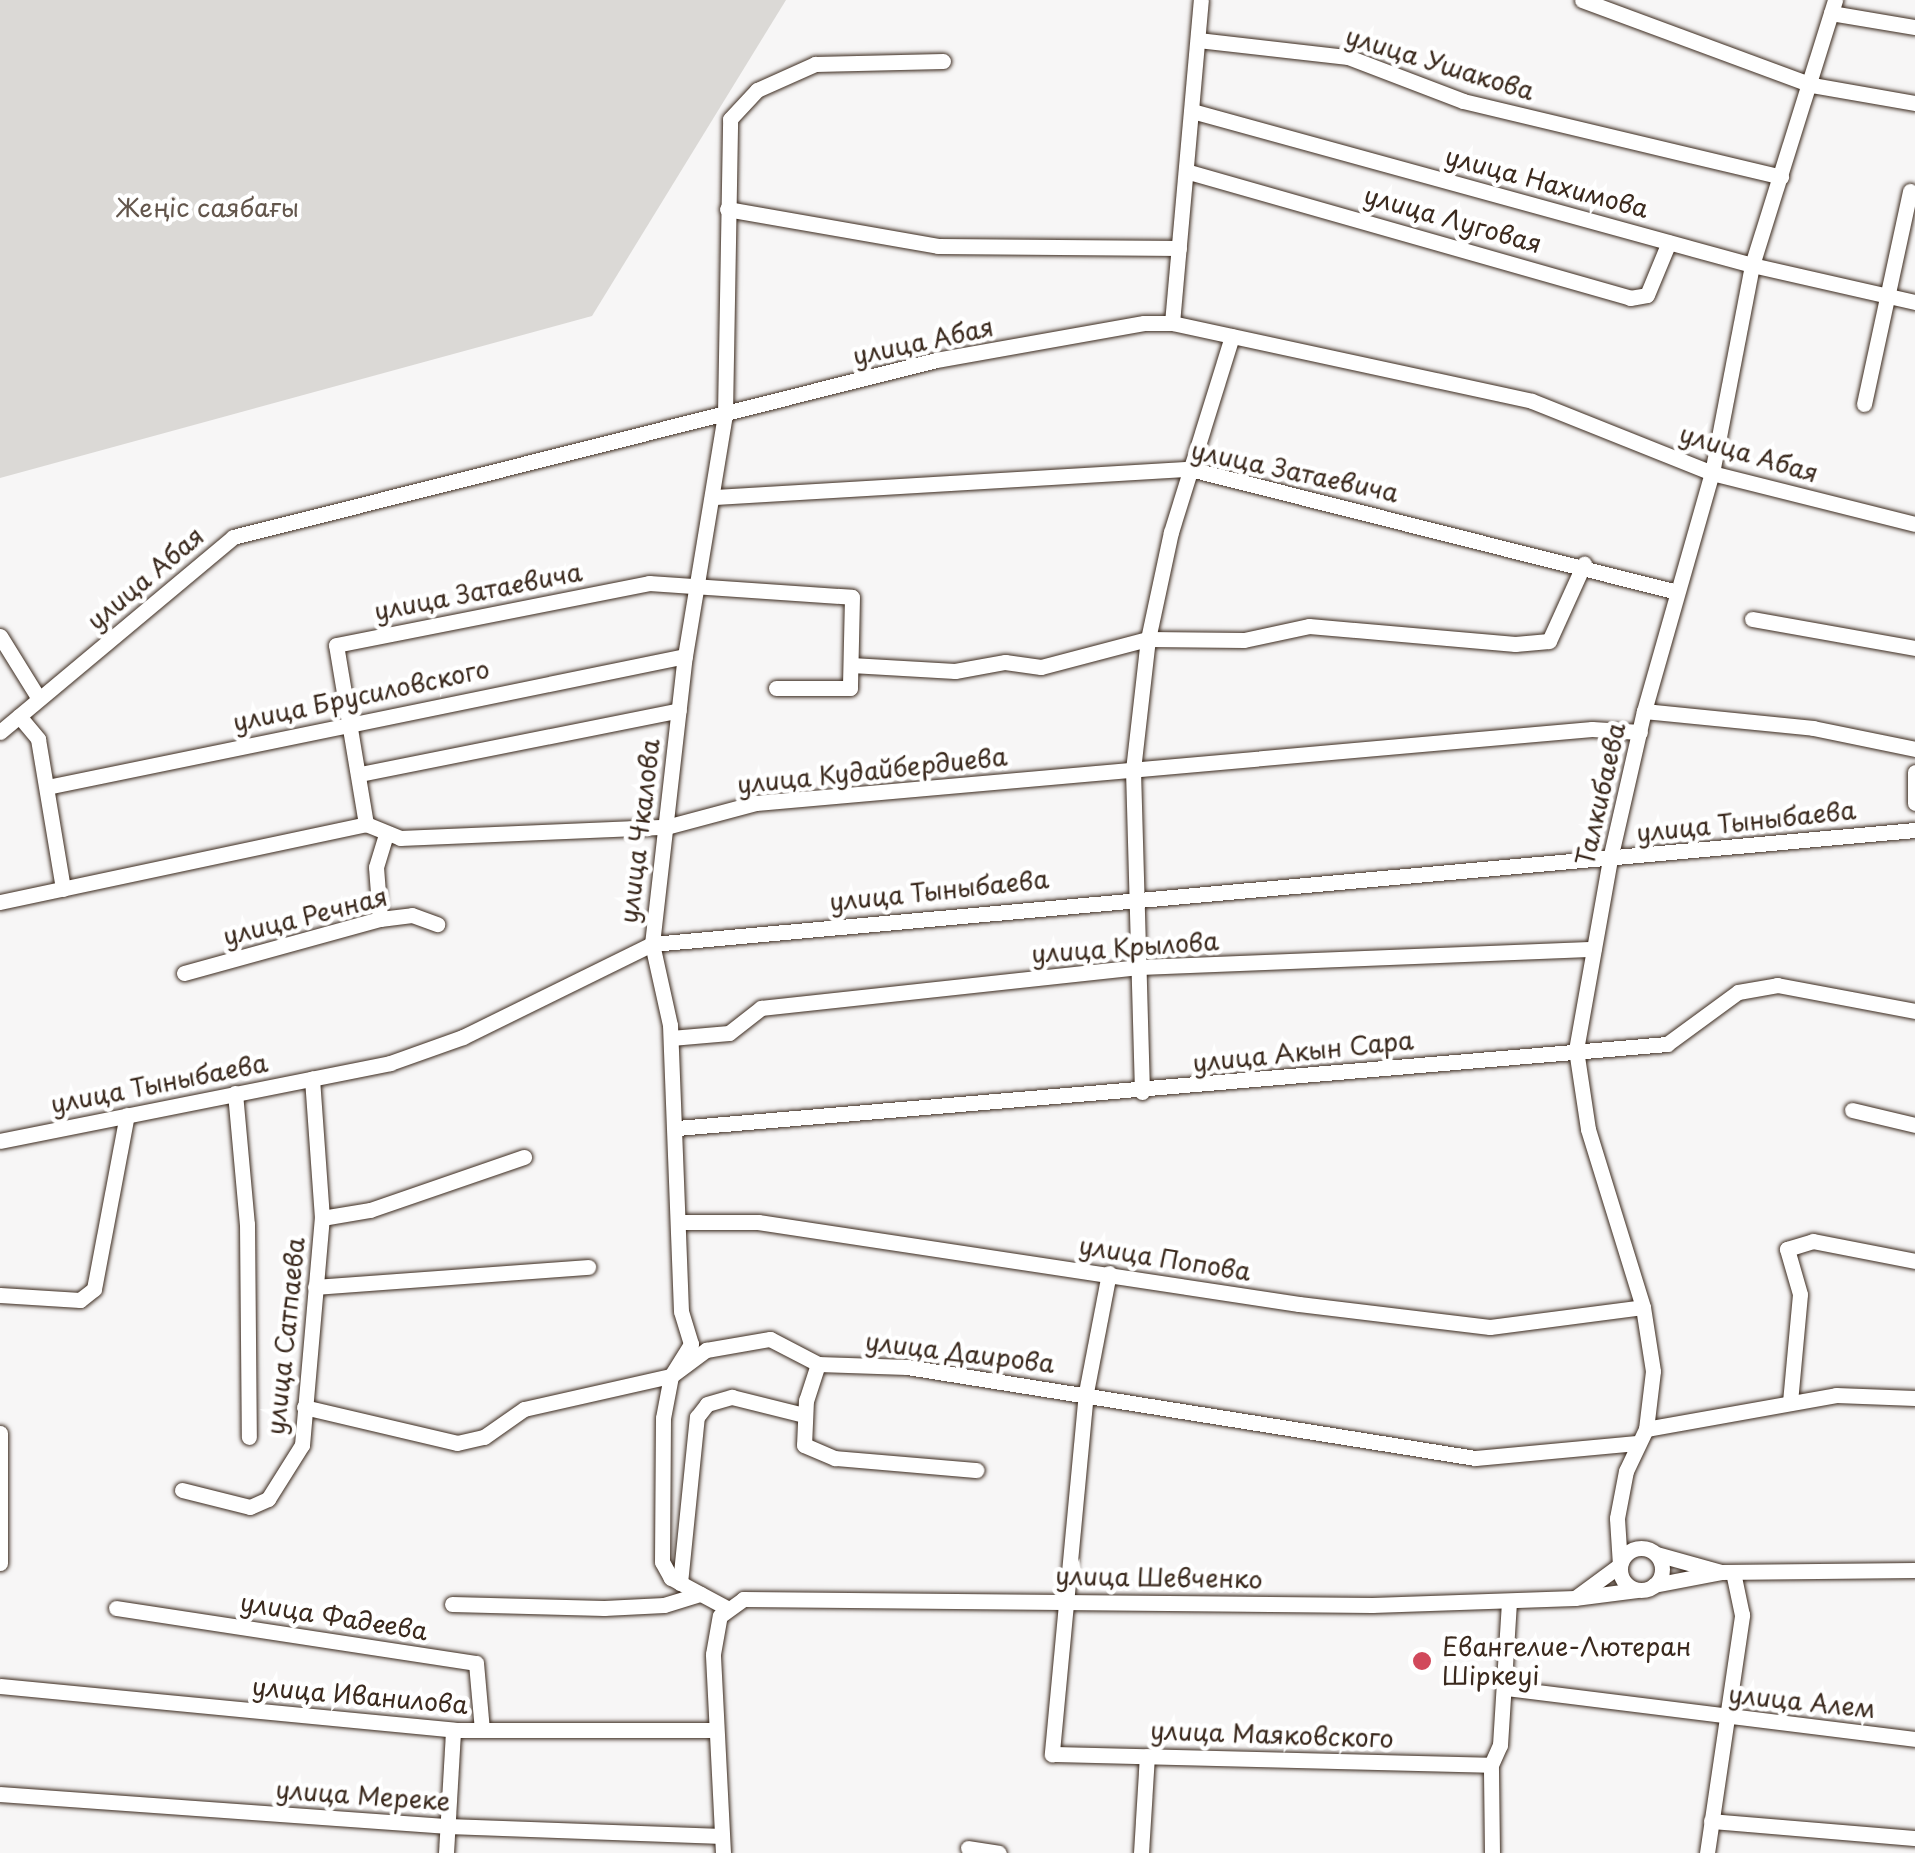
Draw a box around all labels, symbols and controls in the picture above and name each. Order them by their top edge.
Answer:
street label: улица Ушакова [1342,20,1538,106]
street label: улица Нахимова [1442,140,1652,224]
street label: улица Луговая [1360,179,1546,259]
park label: Жеңіс саябағы [116,192,298,222]
street label: улица Абая [849,311,997,371]
street label: улица Абая [1675,417,1823,489]
street label: улица Затаевича [1189,434,1401,508]
street label: улица Абая [80,520,210,636]
street label: улица Затаевича [371,556,585,626]
street label: улица Брусиловского [229,653,493,737]
street label: Талкибаева [1569,720,1631,868]
street label: улица Чкалова [613,736,665,926]
street label: улица Кудайбердиева [735,741,1009,799]
street label: улица Тыныбаева [1634,794,1858,848]
street label: улица Тыныбаева [827,863,1051,917]
street label: улица Речная [219,881,391,951]
street label: улица Крылова [1030,925,1220,969]
street label: улица Акын Сара [1190,1024,1416,1078]
street label: улица Тыныбаева [47,1047,271,1119]
street label: улица Попова [1076,1229,1254,1287]
street label: улица Сатпаева [260,1234,310,1438]
street label: улица Даирова [863,1325,1057,1379]
street label: улица Шевченко [1054,1560,1264,1594]
street label: улица Фадеева [238,1586,430,1646]
place label: Евангелие-Лютеран Шіркеуі [1442,1632,1691,1691]
marker: Евангелие-Лютеран Шіркеуі [1411,1650,1433,1672]
street label: улица Иванилова [249,1670,471,1720]
street label: улица Алем [1727,1678,1877,1724]
street label: улица Маяковского [1149,1715,1395,1753]
street label: улица Мереке [274,1774,452,1816]

